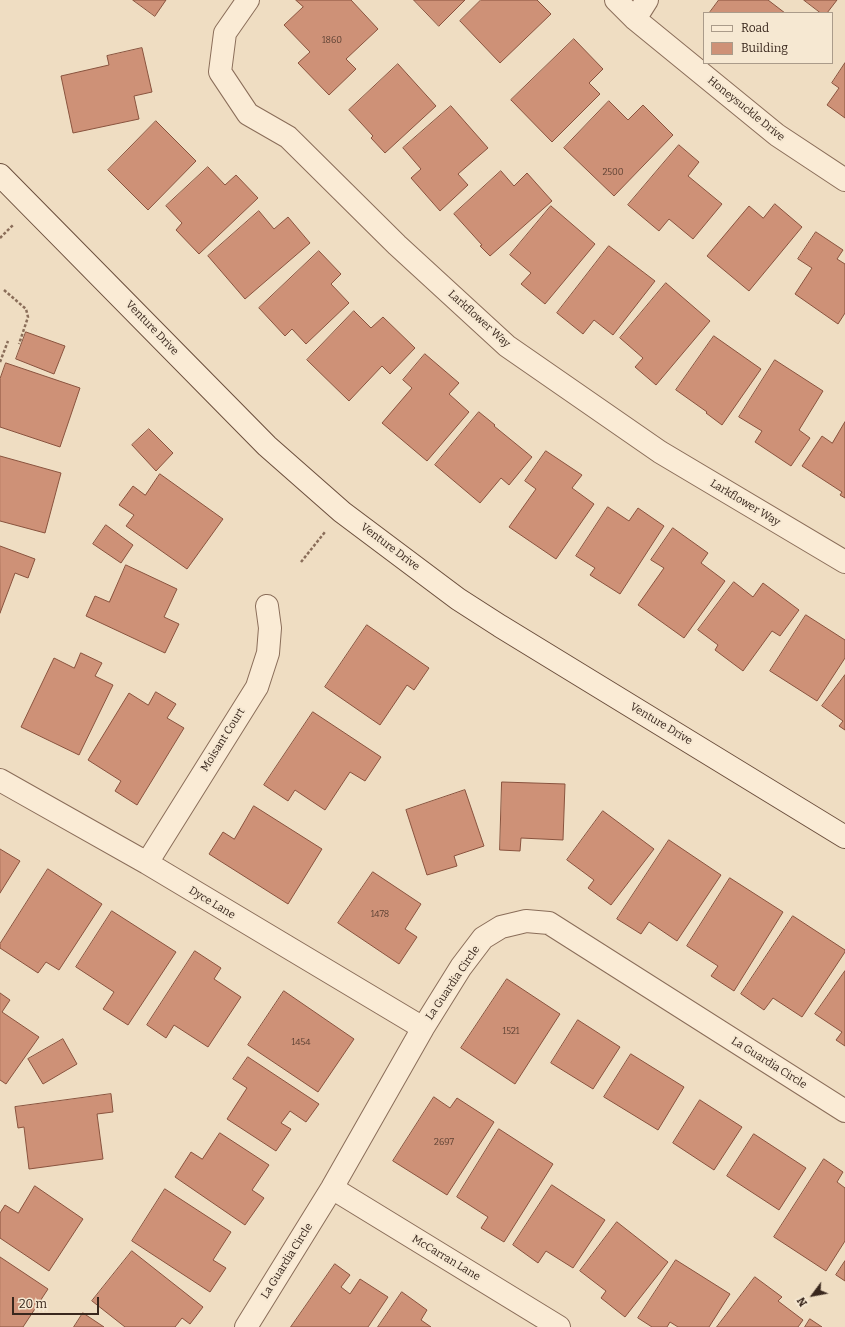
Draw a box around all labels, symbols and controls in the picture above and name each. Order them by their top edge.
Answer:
legend [703,12,833,64]
text: Road [741,21,769,35]
house number: 1860 [322,35,342,45]
text: Building [741,41,788,55]
street label: Honeysuckle Drive [705,74,787,144]
house number: 2500 [602,167,624,177]
street label: Larkflower Way [445,288,513,350]
street label: Venture Drive [123,298,181,358]
street label: Larkflower Way [708,477,782,529]
street label: Venture Drive [358,521,422,573]
street label: Venture Drive [627,700,695,748]
street label: Moisant Court [198,706,248,774]
street label: Dyce Lane [186,884,238,922]
house number: 1478 [371,909,389,919]
street label: La Guardia Circle [423,943,483,1023]
house number: 1521 [503,1026,519,1036]
street label: La Guardia Circle [729,1034,809,1092]
house number: 1454 [292,1037,310,1047]
house number: 2697 [434,1137,454,1147]
street label: La Guardia Circle [258,1221,316,1301]
street label: McCarran Lane [409,1232,483,1284]
north arrow [793,1275,833,1315]
scale bar [14,1289,101,1315]
text: N [795,1295,810,1309]
text: 20 m [19,1297,47,1311]

